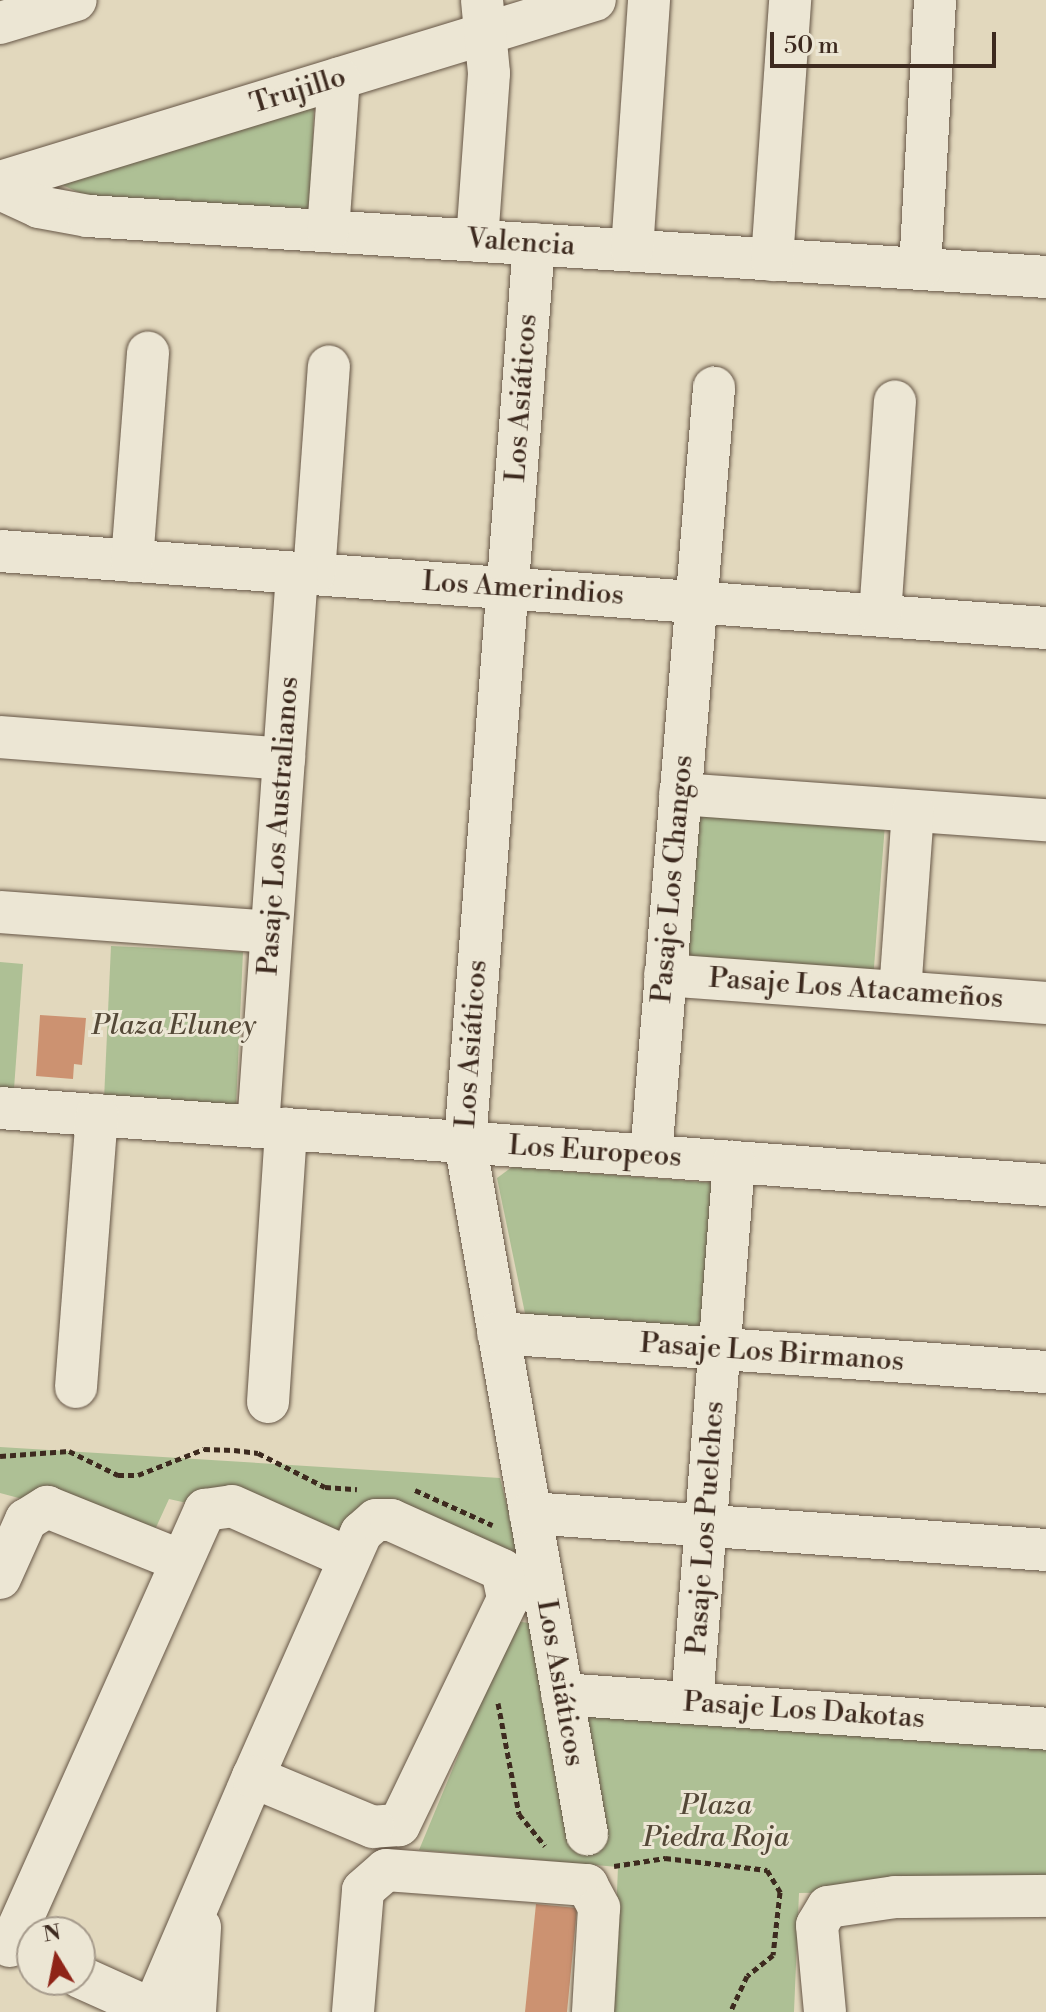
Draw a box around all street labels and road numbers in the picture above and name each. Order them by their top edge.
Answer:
street label: Trujillo [246,61,350,121]
street label: Valencia [466,222,576,264]
street label: Los Asiáticos [499,313,545,483]
street label: Los Amerindios [421,565,625,613]
street label: Pasaje Los Australianos [252,675,306,977]
street label: Pasaje Los Changos [645,754,701,1004]
street label: Los Asiáticos [449,959,495,1129]
street label: Pasaje Los Atacameños [708,962,1004,1016]
street label: Los Europeos [507,1129,683,1175]
street label: Pasaje Los Birmanos [639,1327,905,1379]
street label: Pasaje Los Puelches [680,1400,732,1656]
street label: Los Asiáticos [529,1597,591,1769]
street label: Pasaje Los Dakotas [682,1686,926,1736]

